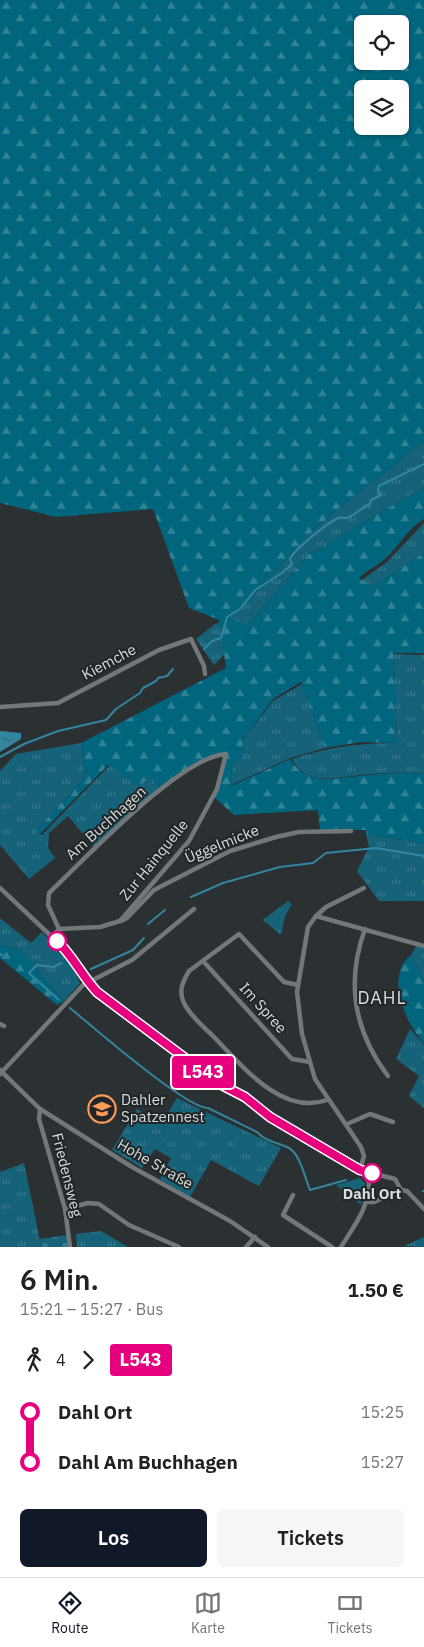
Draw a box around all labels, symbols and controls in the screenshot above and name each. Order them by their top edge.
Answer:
map controls [354,15,409,135]
button: locate [354,15,409,70]
button: layers [354,80,409,135]
street label: Kiemche [78,639,139,684]
street label: Am Buchhagen [62,782,150,864]
street label: Zur Hainquelle [115,815,192,904]
street label: Üggelmicke [182,820,262,867]
unlabelled marker [47,931,67,951]
street label: Im Spree [236,978,291,1037]
district label: DAHL [357,986,407,1009]
line badge: L543 [168,1056,238,1088]
text: L543 [182,1060,224,1083]
place label: Dahler Spatzennest [121,1090,204,1126]
school or university icon: Dahler Spatzennest [87,1094,117,1124]
street label: Friedensweg [48,1131,87,1219]
street label: Hohe Straße [114,1134,197,1193]
marker: Dahl Ort [362,1163,382,1183]
place label: Dahl Ort [343,1184,402,1203]
text: 6 Min. [20,1261,99,1298]
text: 1.50 € [348,1278,404,1302]
text: 15:21 – 15:27 · Bus [20,1299,163,1319]
icon: walk [20,1346,48,1374]
icon: forward [74,1346,102,1374]
text: L543 [120,1348,162,1371]
text: 4 [56,1350,66,1370]
text: Dahl Ort [58,1400,132,1424]
text: 15:25 [361,1402,404,1422]
text: Dahl Am Buchhagen [58,1450,238,1474]
text: 15:27 [361,1452,404,1472]
button: Los [20,1509,207,1567]
button: Tickets [217,1509,404,1567]
tab: Route [51,1589,88,1637]
tab: Karte [191,1589,225,1637]
tab: Tickets [328,1589,373,1637]

